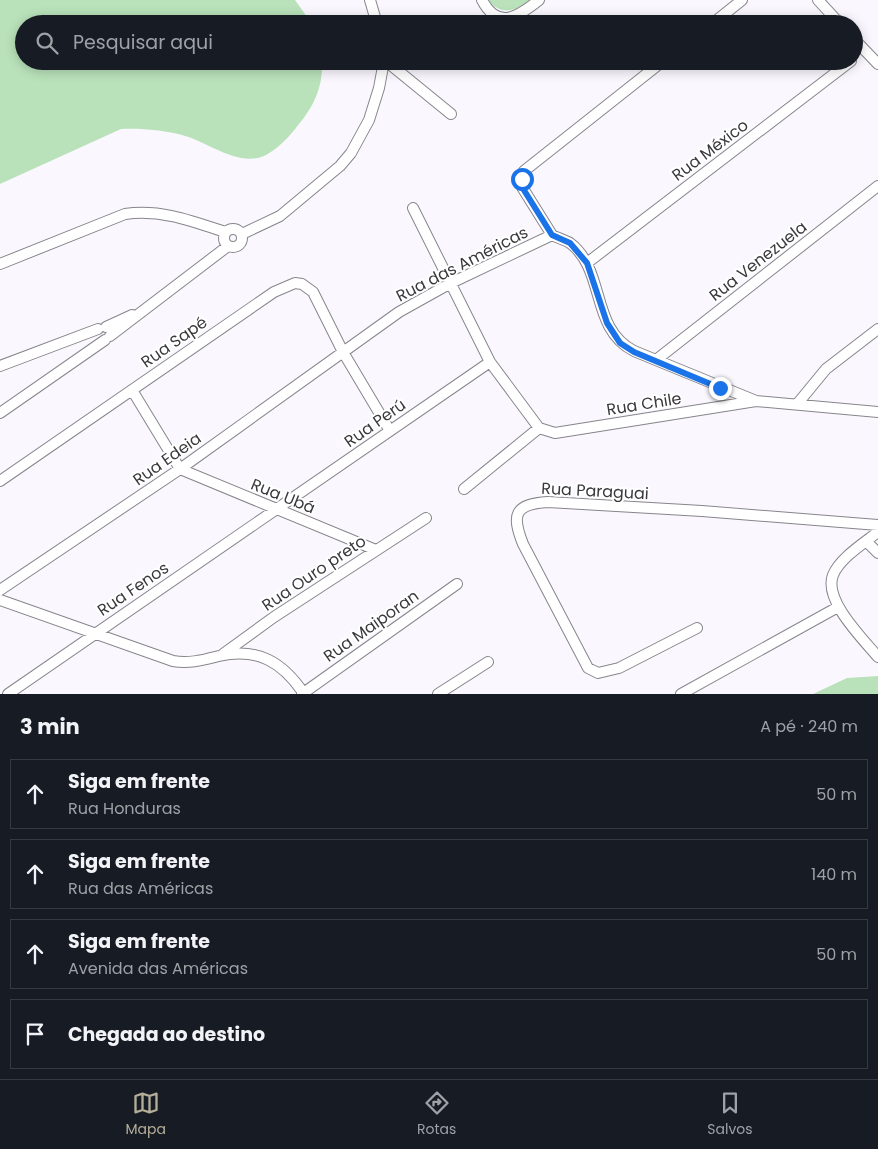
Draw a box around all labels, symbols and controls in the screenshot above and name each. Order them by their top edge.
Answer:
search box [15,15,863,70]
icon: search [33,29,61,57]
text: Pesquisar aqui [73,29,213,56]
street label: Rua México [667,114,753,186]
route start [511,168,534,191]
street label: Rua Venezuela [704,216,812,306]
street label: Rua das Américas [392,221,532,307]
street label: Rua Sapé [136,311,212,373]
route end [709,377,732,400]
street label: Rua Chile [605,387,683,421]
street label: Rua Perú [340,393,410,453]
street label: Rua Edeia [128,427,206,491]
street label: Rua Ubá [247,473,319,519]
street label: Rua Paraguai [541,477,649,505]
street label: Rua Ouro preto [257,530,371,616]
street label: Rua Fenos [93,557,173,621]
street label: Rua Maiporan [319,585,423,667]
text: 3 min [20,712,80,741]
text: A pé · 240 m [760,715,858,738]
text: Siga em frente [68,768,210,795]
icon: ahead [21,780,49,808]
text: 50 m [816,783,857,806]
text: Rua Honduras [68,797,181,820]
text: Siga em frente [68,848,210,875]
icon: ahead [21,860,49,888]
text: 140 m [811,863,857,886]
text: Rua das Américas [68,877,213,900]
text: Siga em frente [68,928,210,955]
icon: ahead [21,940,49,968]
text: 50 m [816,943,857,966]
text: Avenida das Américas [68,957,248,980]
icon: arrive [21,1020,49,1048]
text: Chegada ao destino [68,1021,265,1048]
tab: Mapa [125,1089,166,1140]
tab: Rotas [417,1089,456,1140]
tab: Salvos [707,1089,753,1140]

